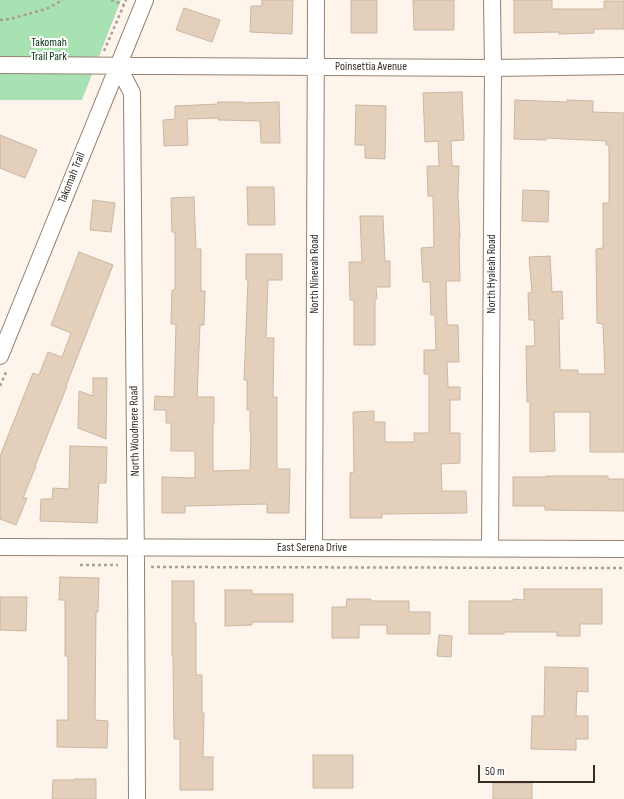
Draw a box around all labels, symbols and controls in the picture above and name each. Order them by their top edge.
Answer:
park label: Takomah Trail Park [31,36,67,64]
street label: Poinsettia Avenue [335,60,407,74]
street label: Takomah Trail [55,150,89,206]
street label: North Ninevah Road [308,234,322,314]
street label: North Hyaleah Road [485,234,499,314]
street label: North Woodmere Road [127,386,143,476]
street label: East Serena Drive [277,541,347,555]
scale bar [480,757,597,783]
text: 50 m [485,764,505,779]

